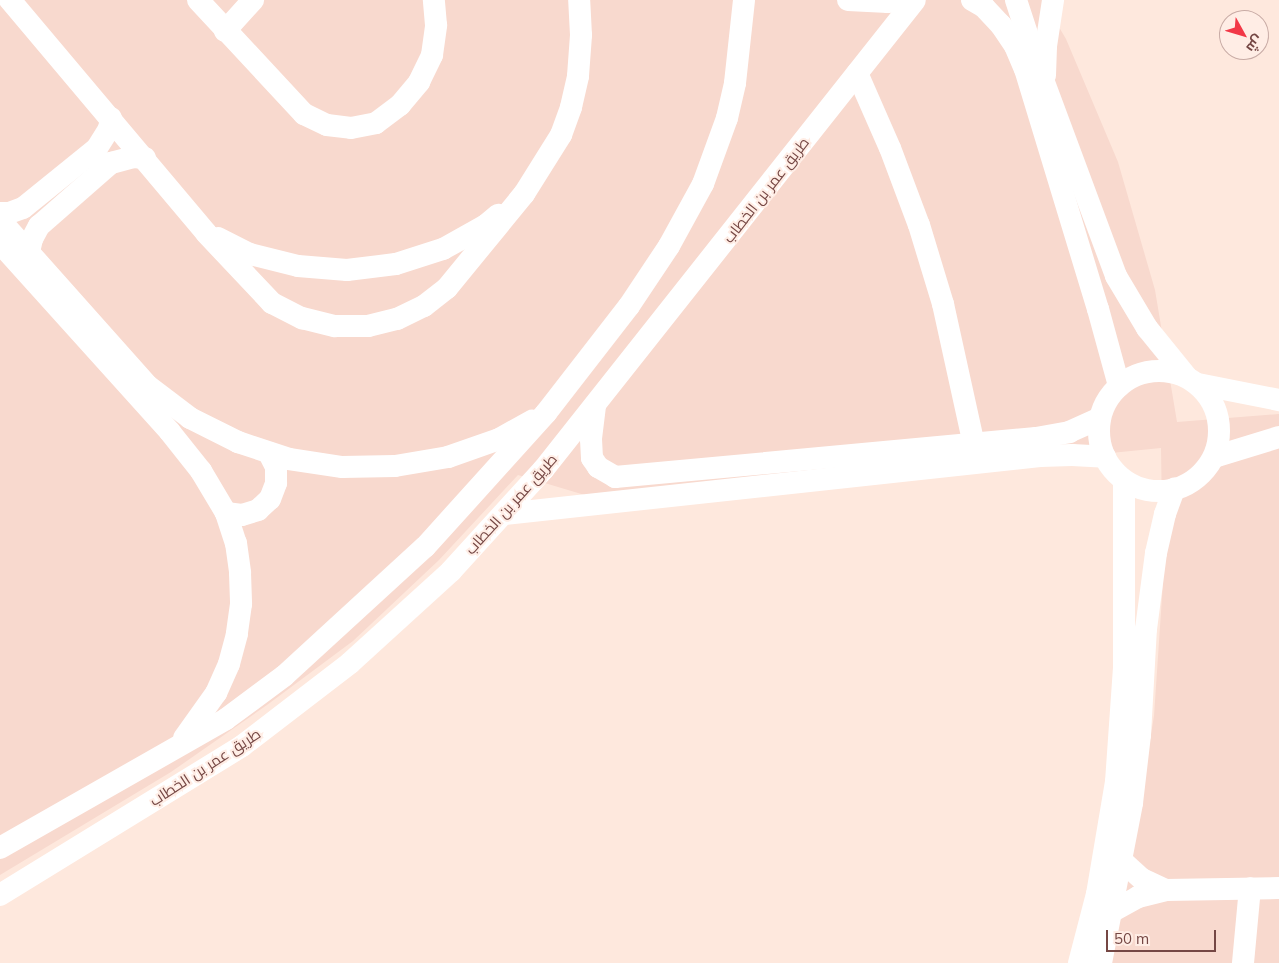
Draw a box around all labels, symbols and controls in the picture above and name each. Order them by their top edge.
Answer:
north arrow [1219,10,1269,60]
text: ش [1242,31,1268,56]
street label: طريق عمر بن الخطاب [719,134,813,246]
street label: طريق عمر بن الخطاب [461,450,561,558]
street label: طريق عمر بن الخطاب [146,724,264,810]
scale bar [1109,920,1219,952]
text: 50 m [1114,929,1149,948]

